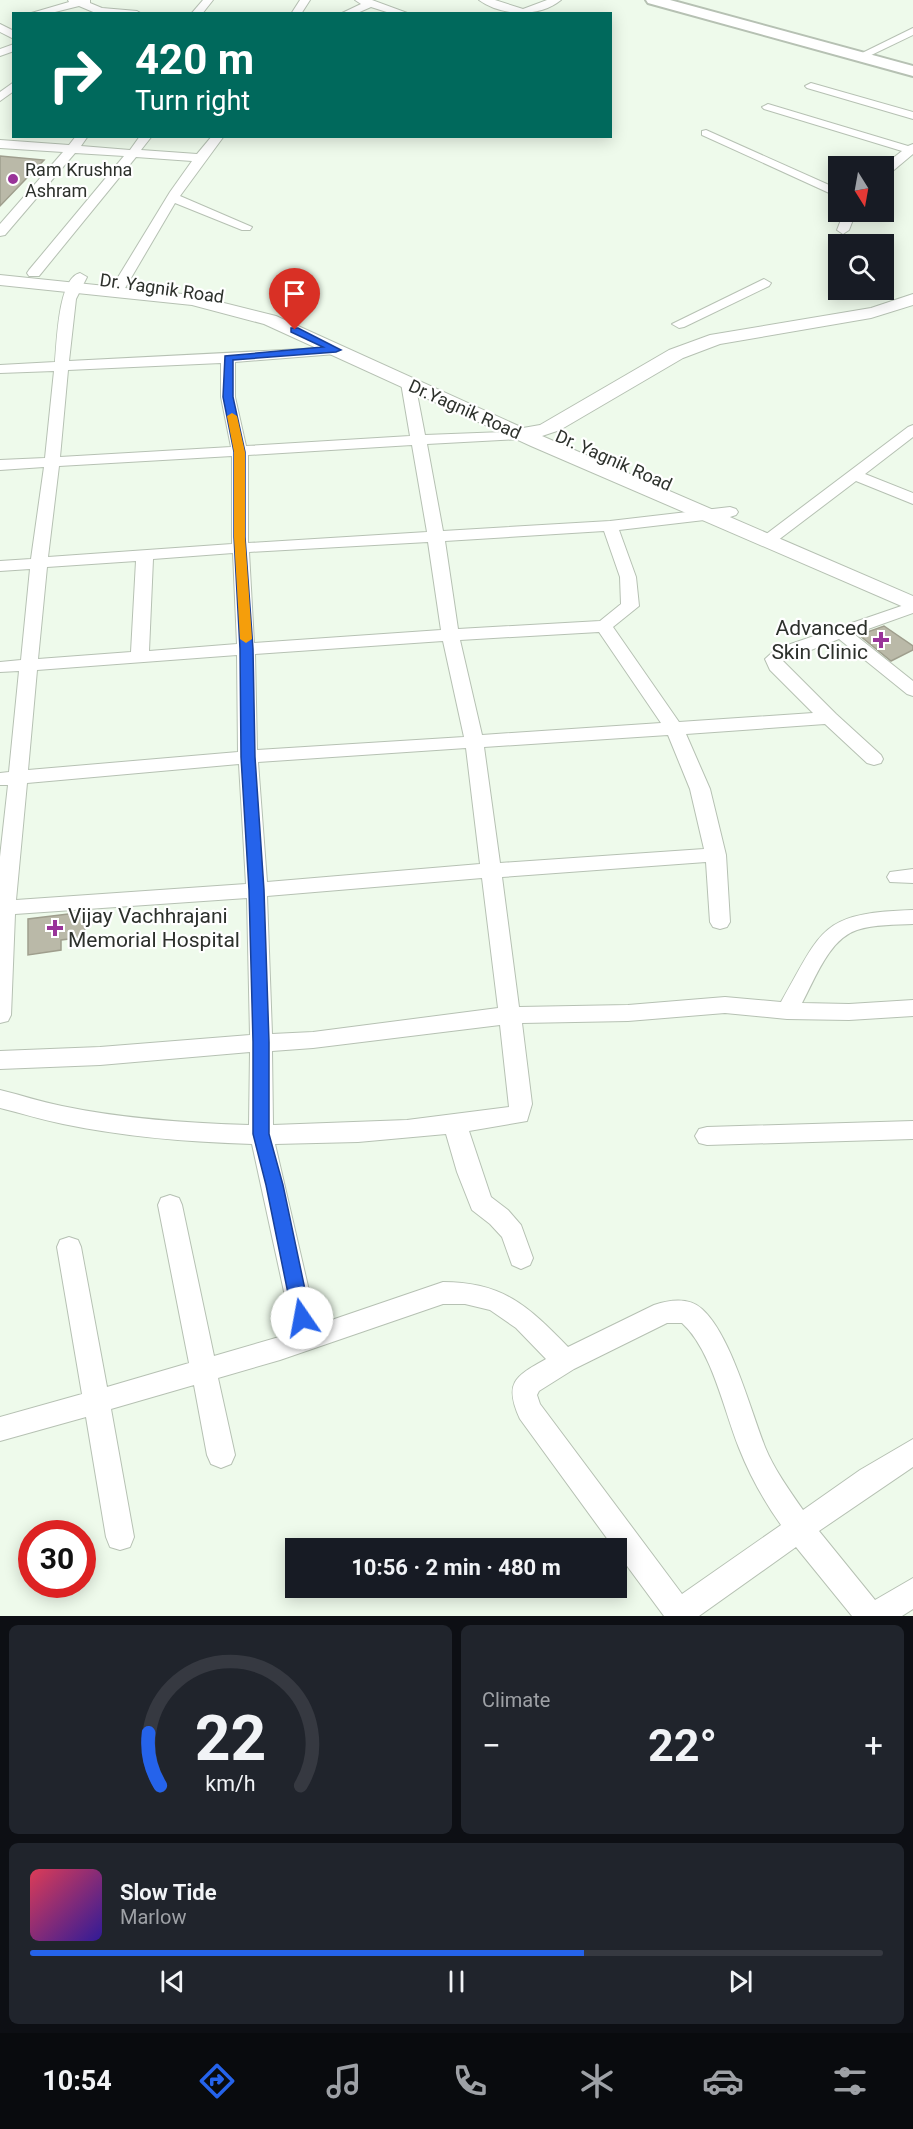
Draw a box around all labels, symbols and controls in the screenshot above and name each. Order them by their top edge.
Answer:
text: 420 m [135,35,254,84]
icon: right [36,36,114,114]
text: Turn right [135,85,250,117]
north arrow [828,156,894,222]
map controls [828,156,894,300]
place label: Ram Krushna Ashram [25,159,132,201]
marker: Ram Krushna Ashram [6,172,20,186]
button: search [828,234,894,300]
pin [269,268,320,330]
street label: Dr. Yagnik Road [98,269,226,307]
icon: arrive [278,277,311,310]
street label: Dr.Yagnik Road [406,375,524,443]
street label: Dr. Yagnik Road [552,425,676,495]
place label: Advanced Skin Clinic [771,616,868,664]
marker: Advanced Skin Clinic [872,631,890,649]
place label: Vijay Vachhrajani Memorial Hospital [68,904,240,952]
marker: Vijay Vachhrajani Memorial Hospital [46,919,64,937]
position arrow [270,1286,334,1350]
speed limit sign: 30 [18,1520,96,1598]
text: 10:56 · 2 min · 480 m [351,1555,561,1580]
text: Climate [482,1688,550,1712]
text: 22 [195,1702,266,1775]
text: 22° [648,1719,717,1772]
text: − [482,1726,501,1765]
text: + [864,1726,883,1765]
text: km/h [205,1772,256,1797]
text: Slow Tide [120,1880,217,1905]
text: Marlow [120,1905,186,1929]
icon: previous [156,1965,189,1998]
icon: pause [440,1965,473,1998]
icon: next [724,1965,757,1998]
icon: directions [196,2060,238,2102]
icon: music [323,2060,365,2102]
icon: phone [449,2060,491,2102]
icon: climate [576,2060,618,2102]
icon: car [702,2060,744,2102]
icon: filters [829,2060,871,2102]
text: 10:54 [42,2065,112,2097]

